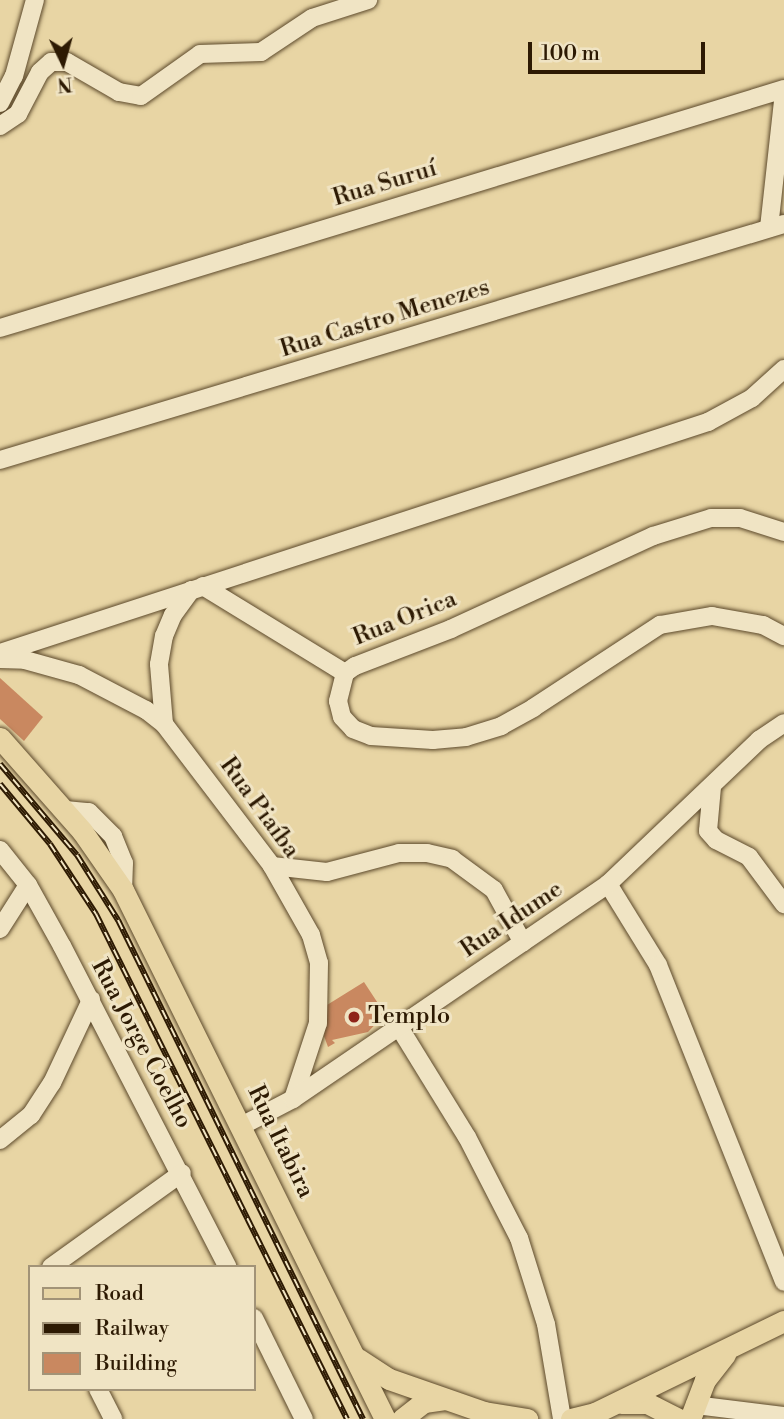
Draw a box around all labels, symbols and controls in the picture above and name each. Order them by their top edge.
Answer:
north arrow [28,28,98,98]
scale bar [532,28,709,72]
text: 100 m [541,41,600,67]
text: N [56,71,73,97]
street label: Rua Suruí [329,155,441,213]
street label: Rua Castro Menezes [277,273,493,365]
street label: Rua Orica [349,585,461,653]
street label: Rua Piaíba [213,752,305,864]
street label: Rua Idume [455,875,569,965]
street label: Rua Jorge Coelho [84,954,198,1134]
place label: Templo [368,1003,450,1031]
marker: Templo [346,1009,362,1025]
street label: Rua Itabira [240,1081,320,1203]
legend [28,1265,256,1391]
text: Road [95,1281,144,1307]
text: Railway [95,1316,169,1342]
text: Building [95,1351,177,1377]

